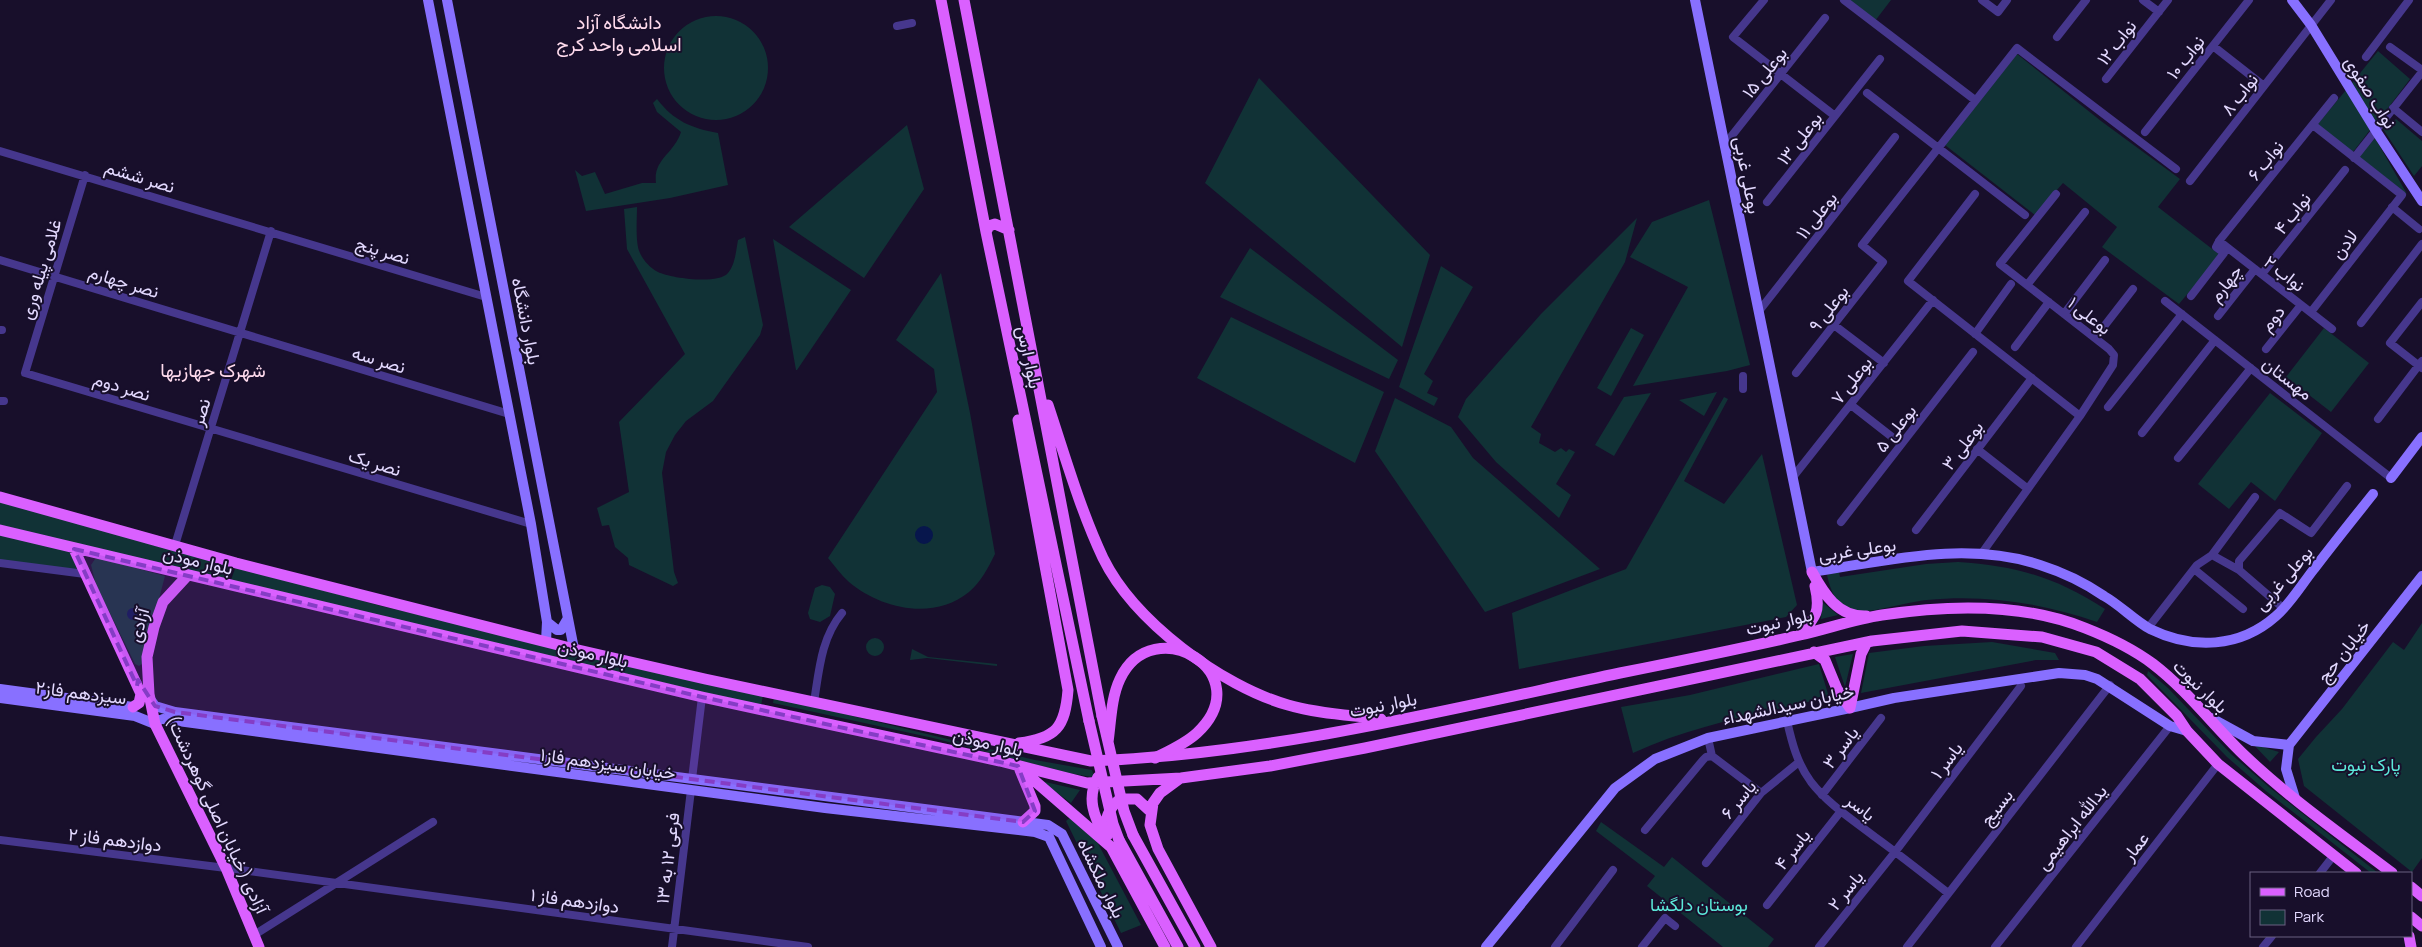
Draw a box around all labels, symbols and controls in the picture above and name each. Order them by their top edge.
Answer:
district label: دانشگاه آزاد اسلامی واحد کرج [556,9,682,57]
street label: نواب ۱۲ [2091,14,2141,70]
street label: نواب ۱۰ [2160,30,2210,84]
street label: بوعلی ۱۵ [1736,41,1792,103]
street label: نواب صفوی [2339,51,2403,133]
street label: نواب ۸ [2215,68,2263,120]
street label: بوعلی ۱۳ [1771,107,1827,169]
street label: بوعلی غربی [1729,134,1767,216]
street label: نواب ۶ [2241,135,2289,185]
street label: نصر ششم [102,154,178,199]
street label: بوعلی ۱۱ [1790,186,1842,244]
street label: نواب ۴ [2268,187,2316,239]
street label: غلامی پیله وری [13,216,68,322]
street label: لادن [2325,224,2363,264]
street label: نصر پنج [353,230,413,271]
street label: نواب ۲ [2259,249,2311,297]
street label: نصر چهارم [86,259,162,304]
street label: چهارم [2203,259,2248,307]
street label: بلوار دانشگاه [507,275,547,367]
street label: بوعلی ۹ [1802,280,1854,336]
street label: بوعلی ۱ [2063,290,2117,340]
street label: دوم [2254,300,2291,337]
street label: بلوار ارس [1012,324,1048,390]
street label: نصر سه [349,340,409,378]
street label: بوعلی ۷ [1825,351,1877,409]
street label: مهستان [2258,351,2318,405]
district label: شهرک جهازیها [160,357,266,383]
street label: نصر دوم [90,366,153,407]
street label: نصر [184,395,216,430]
street label: بوعلی ۵ [1869,399,1921,457]
street label: بوعلی ۳ [1936,416,1988,474]
street label: نصر یک [346,443,404,481]
street label: بوعلی غربی [1817,532,1897,566]
street label: بلوار موذن [161,540,235,580]
street label: بوعلی غربی [2248,541,2318,615]
street label: بلوار نبوت [1743,602,1815,640]
street label: آزادی [122,603,155,645]
street label: خیابان حج [2311,615,2376,688]
street label: بلوار موذن [556,633,630,673]
street label: بلوار نبوت [2168,654,2234,718]
street label: سیزدهم فاز۲ [34,675,128,710]
street label: خیابان سیدالشهداء [1720,678,1856,730]
street label: بلوار نبوت [1347,686,1419,722]
street label: آزادی (خیابان اصلی گوهردشت) [161,711,275,919]
street label: یاسر ۳ [1816,721,1864,773]
street label: بلوار موذن [951,722,1025,762]
street label: یاسر ۱ [1924,737,1968,783]
street label: خیابان سیزدهم فاز۱ [539,742,677,785]
park label: پارک نبوت [2331,752,2401,777]
street label: یاسر ۶ [1715,774,1761,824]
street label: یدالله ابراهیمی [2030,779,2112,875]
street label: بسیج [1974,784,2019,831]
street label: یاسر [1840,787,1881,826]
street label: فرعی ۱۲ به ۱۳ [649,811,685,905]
street label: دوازدهم فاز ۲ [67,821,163,858]
street label: یاسر ۴ [1769,824,1815,874]
street label: عمار [2116,827,2154,866]
street label: بلوار ملکشاه [1072,834,1132,922]
street label: یاسر ۲ [1822,865,1868,915]
legend [2250,872,2412,937]
text: Road [2294,881,2330,902]
street label: دوازدهم فاز ۱ [529,882,621,919]
park label: بوستان دلگشا [1650,892,1748,916]
text: Park [2294,906,2324,927]

